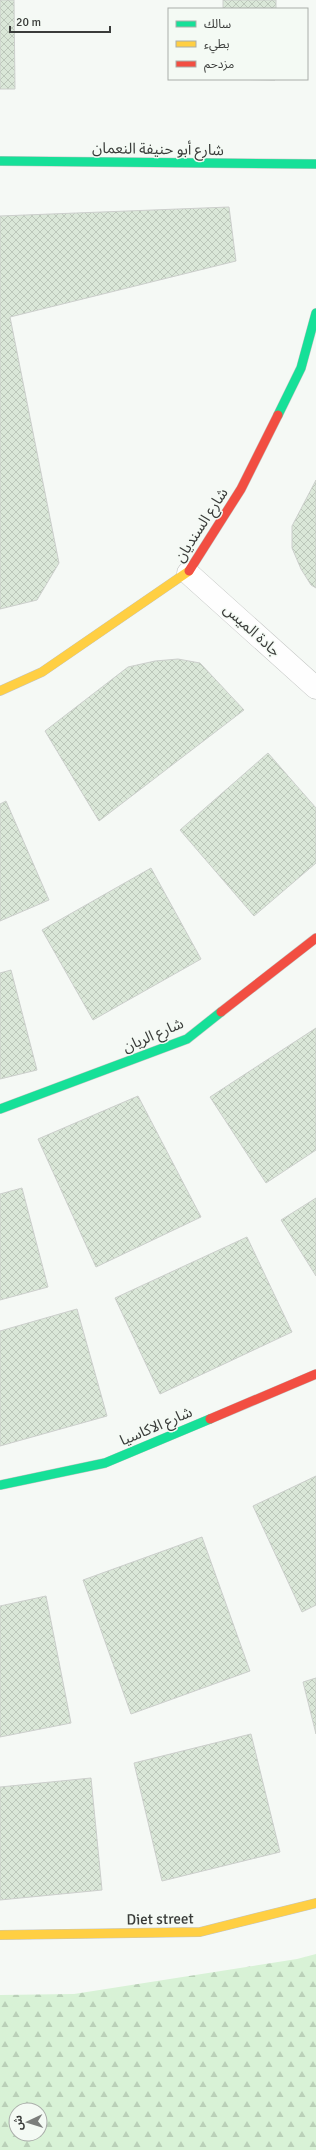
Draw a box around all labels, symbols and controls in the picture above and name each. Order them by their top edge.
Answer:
scale bar [10,8,110,34]
legend [168,8,308,80]
text: 20 m [16,15,41,30]
text: سالك [204,17,231,32]
text: بطيء [204,37,230,54]
text: مزدحم [204,57,234,73]
street label: شارع أبو حنيفة النعمان [92,139,224,162]
street label: شارع السنديان [170,484,234,567]
street label: جادة الميس [220,600,284,660]
street label: شارع الريان [120,1014,188,1059]
street label: شارع الاكاسيا [117,1403,196,1452]
street label: Diet street [126,1909,194,1929]
north arrow [8,2102,48,2142]
text: ش [12,2115,26,2131]

